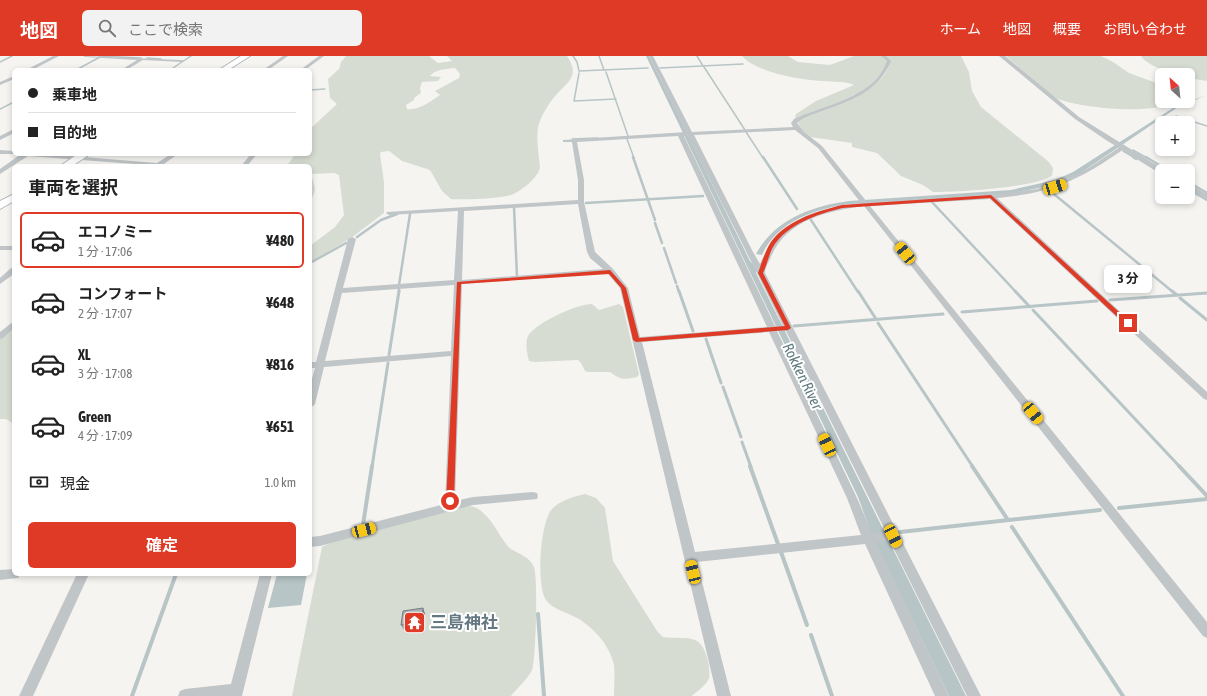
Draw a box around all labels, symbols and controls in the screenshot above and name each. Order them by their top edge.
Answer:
search box [82,10,362,46]
icon: search [96,17,118,39]
text: 地図 [20,19,58,41]
text: ここで検索 [128,21,203,38]
text: ホーム [939,21,981,37]
text: 地図 [1003,21,1031,37]
text: 概要 [1053,21,1081,37]
text: お問い合わせ [1103,21,1187,37]
north arrow [1155,68,1195,108]
map controls [1155,68,1195,204]
text: 乗車地 [52,86,97,103]
button: + [1155,116,1195,156]
text: 目的地 [52,124,97,141]
button: − [1155,164,1195,204]
text: 車両を選択 [28,177,118,198]
car [1042,178,1068,196]
icon: car [30,222,66,258]
text: エコノミー [78,223,153,240]
text: ¥480 [266,232,294,249]
car [893,240,917,266]
text: 1 分 · 17:06 [78,244,132,259]
callout: 3 分 [1104,265,1152,293]
text: 3 分 [1118,271,1138,286]
icon: car [30,284,66,320]
text: コンフォート [78,285,168,302]
text: ¥648 [266,294,294,311]
text: 2 分 · 17:07 [78,306,132,321]
route end [1119,314,1137,332]
water label: Rokken River [780,340,827,413]
icon: car [30,346,66,382]
text: XL [78,346,91,363]
text: ¥816 [266,356,294,373]
text: 3 分 · 17:08 [78,366,132,381]
car [1021,400,1045,426]
icon: car [30,408,66,444]
text: Green [78,408,111,425]
text: ¥651 [266,418,294,435]
text: 4 分 · 17:09 [78,428,132,443]
car [816,432,838,458]
icon: cash [28,471,50,493]
text: 現金 [60,475,90,492]
text: 1.0 km [265,475,296,490]
route start [441,492,459,510]
car [351,521,377,539]
button: 確定 [28,522,296,568]
car [882,523,904,549]
car [684,559,702,585]
temple icon: 三島神社 [402,609,428,635]
place label: 三島神社 [430,612,498,632]

